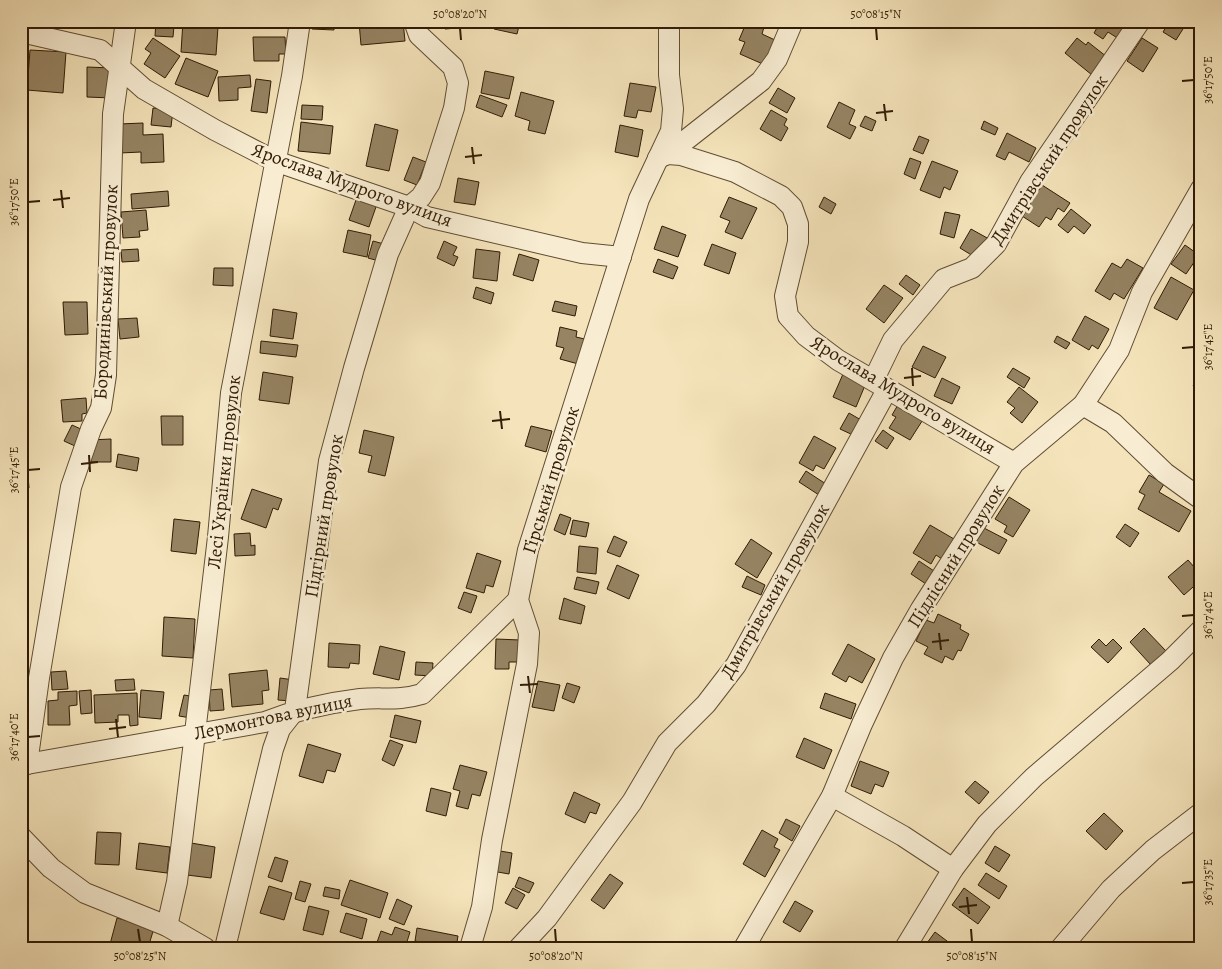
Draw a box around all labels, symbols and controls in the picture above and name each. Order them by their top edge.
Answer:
text: 50°08'20"N [433,6,487,22]
text: 50°08'15"N [851,6,902,22]
text: 36°17'50"E [1200,56,1216,104]
street label: Дмитрівський провулок [984,70,1114,250]
street label: Ярослава Мудрого вулиця [248,137,456,233]
text: 36°17'50"E [6,178,22,226]
street label: Бородинівський провулок [87,183,125,400]
text: 36°17'45"E [1200,324,1216,370]
street label: Ярослава Мудрого вулиця [806,329,1000,461]
street label: Лесі Українки провулок [201,374,247,570]
street label: Гірський провулок [516,403,586,557]
street label: Підгірний провулок [298,432,350,600]
text: 36°17'45"E [6,447,22,493]
street label: Підлісний провулок [901,479,1011,633]
street label: Дмитрівський провулок [714,499,836,683]
text: 36°17'40"E [1200,591,1216,639]
street label: Лермонтова вулиця [191,687,355,747]
text: 36°17'40"E [6,713,22,761]
text: 36°17'35"E [1200,859,1216,905]
text: 50°08'25"N [114,948,167,964]
text: 50°08'20"N [529,948,583,964]
text: 50°08'15"N [947,948,998,964]

